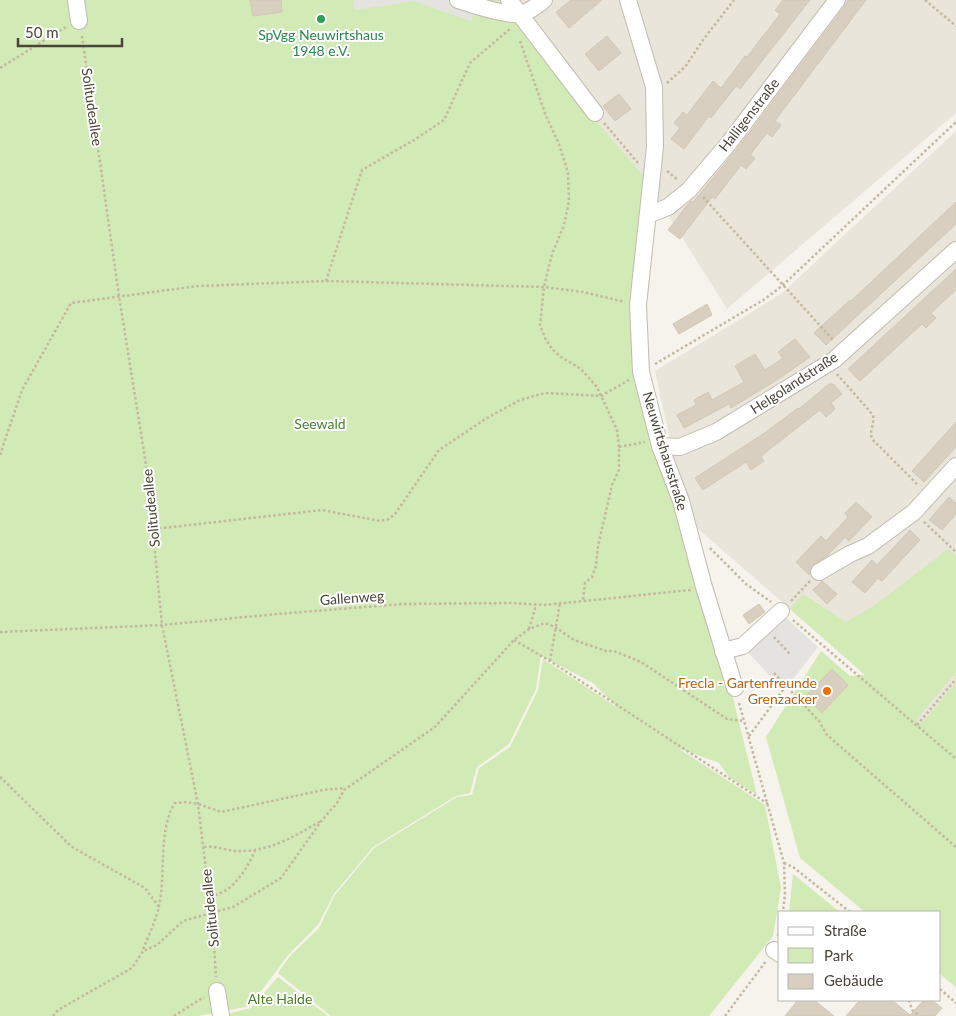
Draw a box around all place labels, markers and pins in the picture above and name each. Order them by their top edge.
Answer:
marker: SpVgg Neuwirtshaus 1948 e.V. [315,13,327,25]
place label: SpVgg Neuwirtshaus 1948 e.V. [258,26,384,59]
place label: Frecla - Gartenfreunde Grenzacker [678,674,817,707]
marker: Frecla - Gartenfreunde Grenzacker [821,685,833,697]

